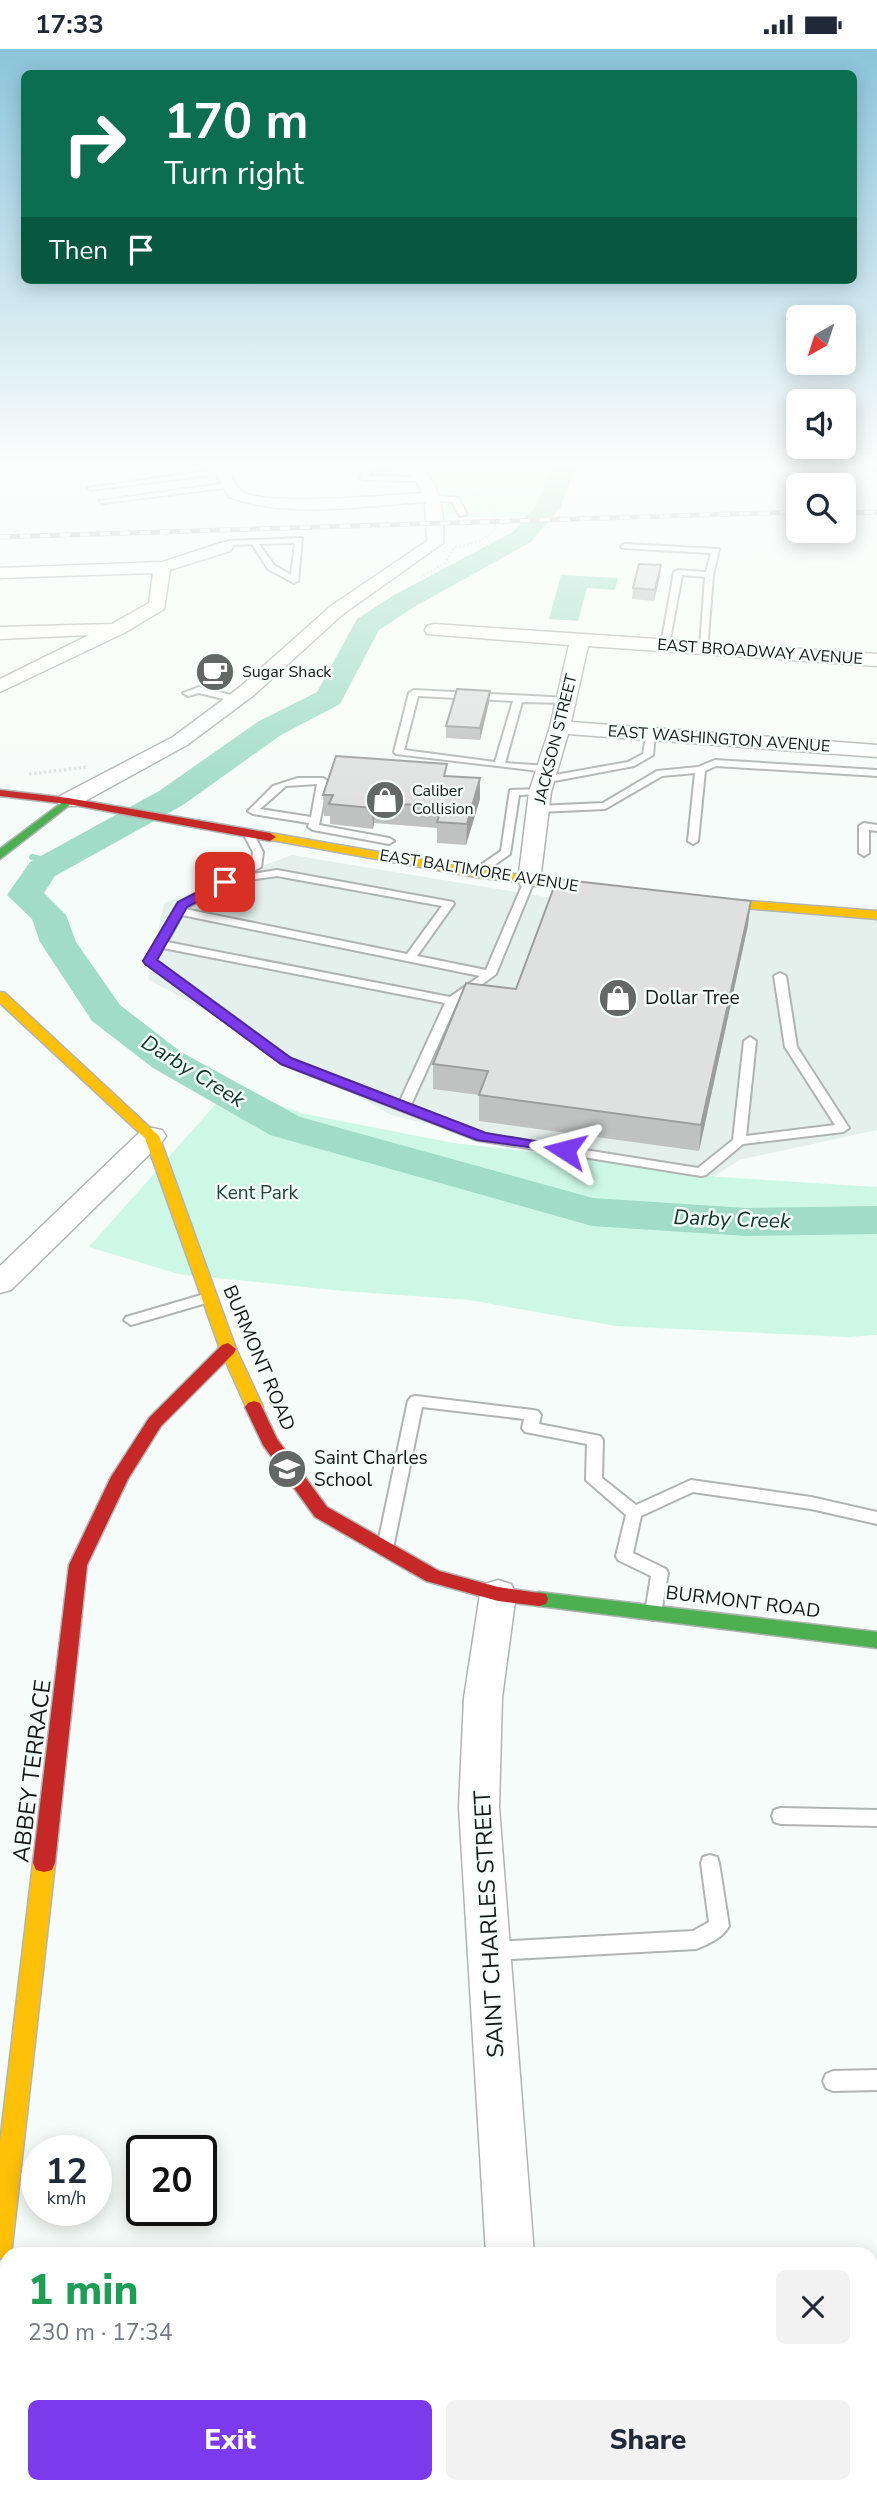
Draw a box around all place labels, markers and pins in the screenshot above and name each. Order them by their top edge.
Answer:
cafe icon: Sugar Shack [194,651,236,693]
place label: Sugar Shack [242,661,332,683]
shop icon: Caliber Collision [364,779,406,821]
place label: Caliber Collision [412,780,474,820]
pin [195,852,255,912]
shop icon: Dollar Tree [597,977,639,1019]
place label: Dollar Tree [645,985,740,1011]
place label: Saint Charles School [314,1445,428,1493]
school or university icon: Saint Charles School [266,1448,308,1490]

